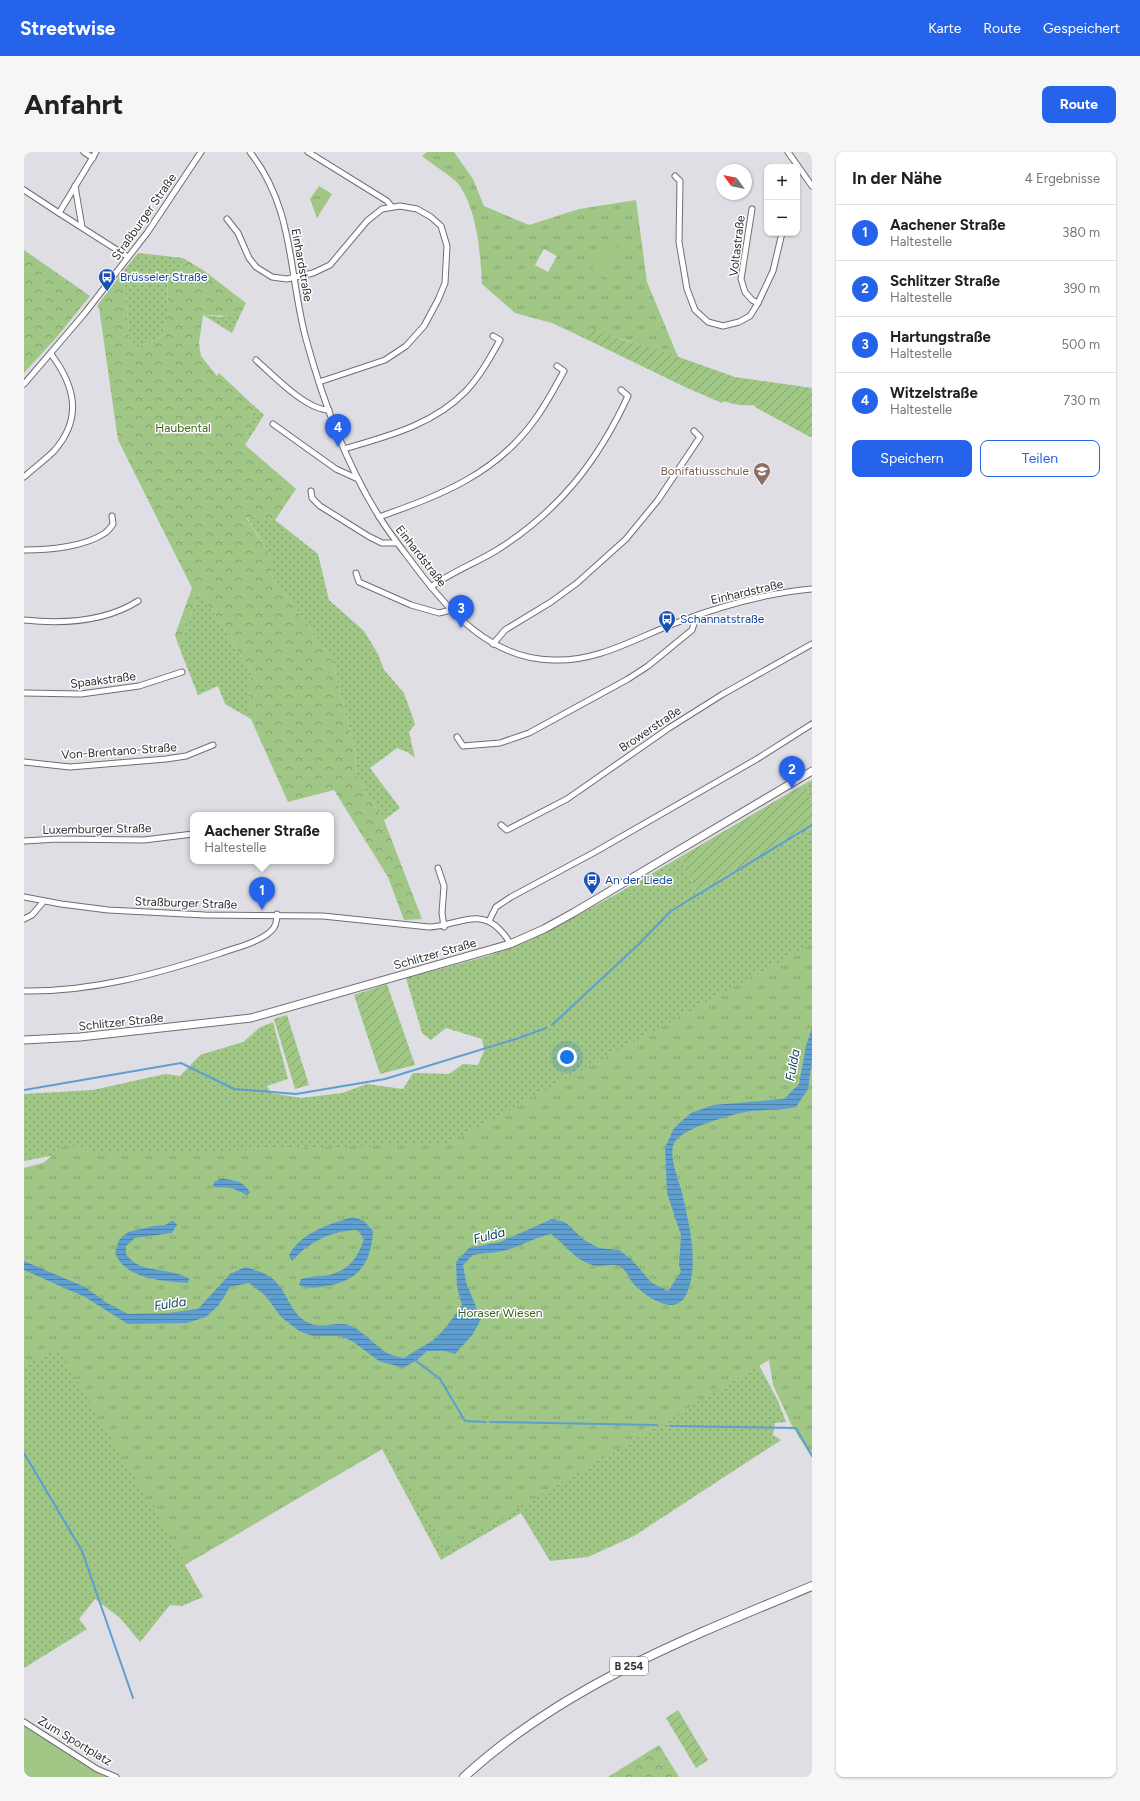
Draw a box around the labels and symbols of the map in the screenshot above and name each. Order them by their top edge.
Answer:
north arrow [716,164,752,200]
street label: Straßburger Straße [109,171,179,263]
street label: Voltastraße [726,214,748,277]
street label: Einhardstraße [289,227,315,303]
bus stop icon: Brüsseler Straße [97,267,117,292]
place label: Brüsseler Straße [120,270,208,284]
pin: 4 [325,414,351,447]
park label: Haubental [155,421,211,435]
school or university icon: Bonifatiusschule [752,461,772,486]
place label: Bonifatiusschule [660,464,749,478]
street label: Einhardstraße [393,522,450,590]
street label: Einhardstraße [709,577,785,607]
pin: 3 [448,595,474,628]
bus stop icon: Schannatstraße [657,609,677,634]
place label: Schannatstraße [680,612,765,626]
street label: Spaakstraße [69,669,137,691]
street label: Browerstraße [616,703,684,755]
street label: Von-Brentano-Straße [61,740,178,762]
pin: 2 [779,756,805,789]
street label: Luxemburger Straße [42,821,152,837]
bus stop icon: An der Liede [582,870,602,895]
place label: An der Liede [605,873,673,887]
pin: 1 [249,877,275,910]
street label: Straßburger Straße [134,894,238,912]
street label: Schlitzer Straße [392,935,478,972]
street label: Schlitzer Straße [78,1011,165,1033]
your location [557,1047,577,1067]
water label: Fulda [782,1048,803,1082]
water label: Fulda [472,1224,507,1247]
water label: Fulda [153,1294,187,1313]
park label: Horaser Wiesen [457,1306,543,1320]
road number: B 254 [610,1657,648,1675]
street label: Zum Sportplatz [35,1713,115,1769]

